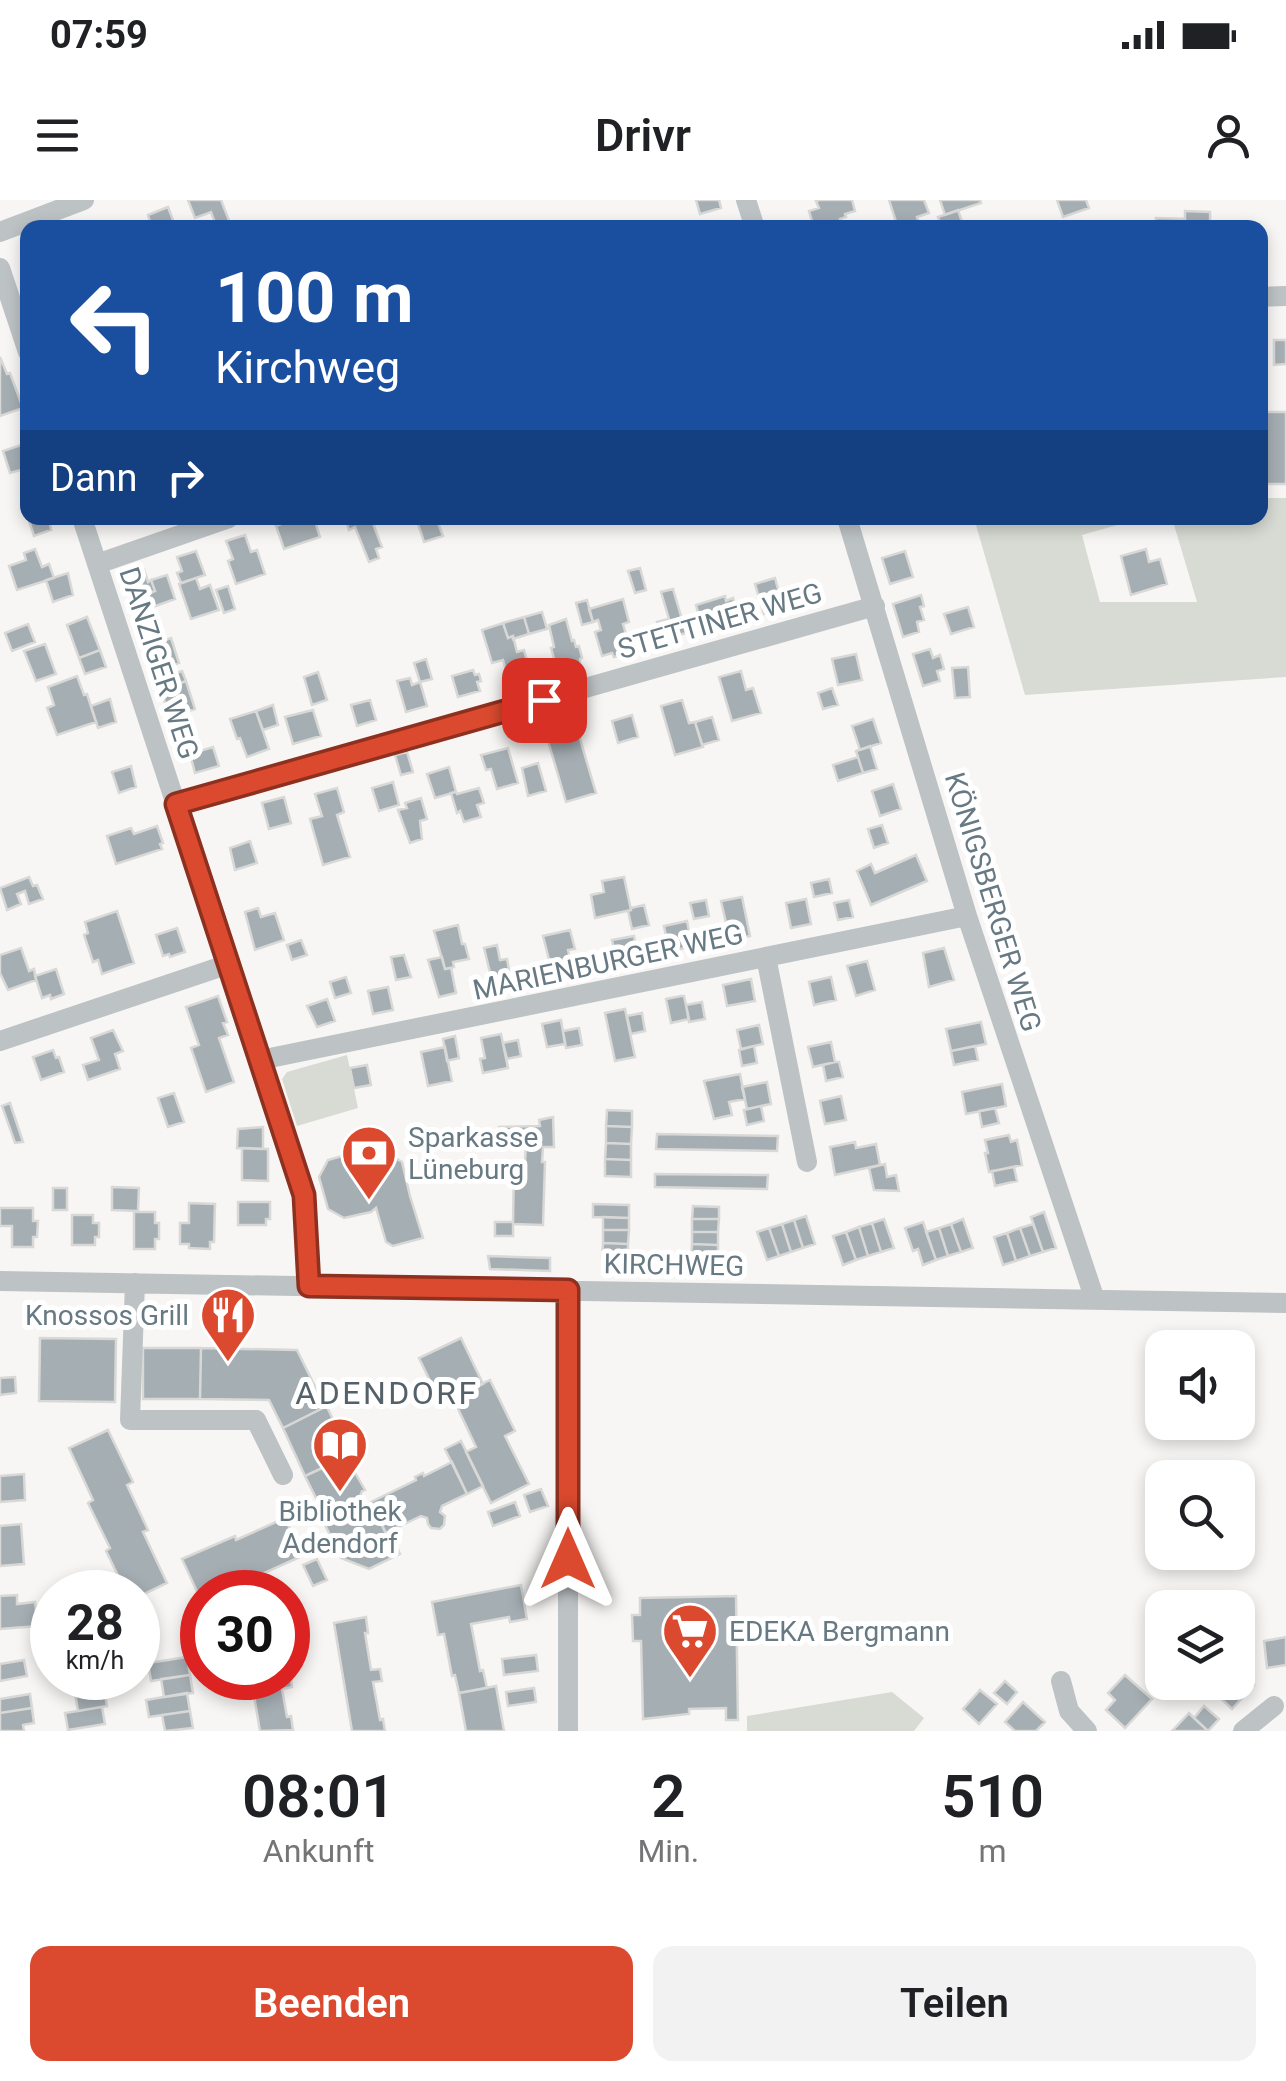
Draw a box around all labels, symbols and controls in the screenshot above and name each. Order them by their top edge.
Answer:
text: 07:59 [50,13,148,57]
icon: menu [30,108,85,163]
icon: person [1201,108,1256,163]
text: Drivr [595,109,691,162]
text: 100 m [215,257,414,339]
icon: left [50,260,180,390]
text: Kirchweg [215,341,400,394]
icon: right [158,450,213,505]
text: Dann [50,456,138,500]
street label: DANZIGER WEG [112,563,206,763]
street label: STETTINER WEG [614,576,826,666]
pin [502,658,587,743]
icon: arrive [517,673,572,728]
street label: KÖNIGSBERGER WEG [938,768,1048,1036]
street label: MARIENBURGER WEG [470,917,746,1007]
place label: Sparkasse Lüneburg [408,1121,538,1186]
bank icon: Sparkasse Lüneburg [339,1123,399,1202]
street label: KIRCHWEG [603,1247,745,1283]
restaurant icon: Knossos Grill [198,1285,258,1364]
place label: Knossos Grill [25,1299,189,1332]
map controls [1145,1330,1255,1700]
button: sound [1145,1330,1255,1440]
district label: ADENDORF [295,1374,479,1412]
library icon: Bibliothek Adendorf [310,1415,370,1494]
button: search [1145,1460,1255,1570]
place label: Bibliothek Adendorf [278,1495,402,1560]
position arrow [516,1507,620,1611]
speed limit sign: 30 [180,1570,310,1700]
button: layers [1145,1590,1255,1700]
text: 28 [66,1594,124,1652]
supermarket icon: EDEKA Bergmann [660,1601,720,1680]
place label: EDEKA Bergmann [729,1615,950,1648]
text: km/h [66,1646,124,1675]
text: 08:01 [242,1761,395,1832]
text: 2 [651,1761,685,1832]
text: 510 [941,1761,1044,1832]
text: Ankunft [263,1832,375,1870]
text: Min. [637,1832,699,1870]
text: m [979,1832,1007,1870]
button: Beenden [30,1946,633,2061]
button: Teilen [653,1946,1256,2061]

